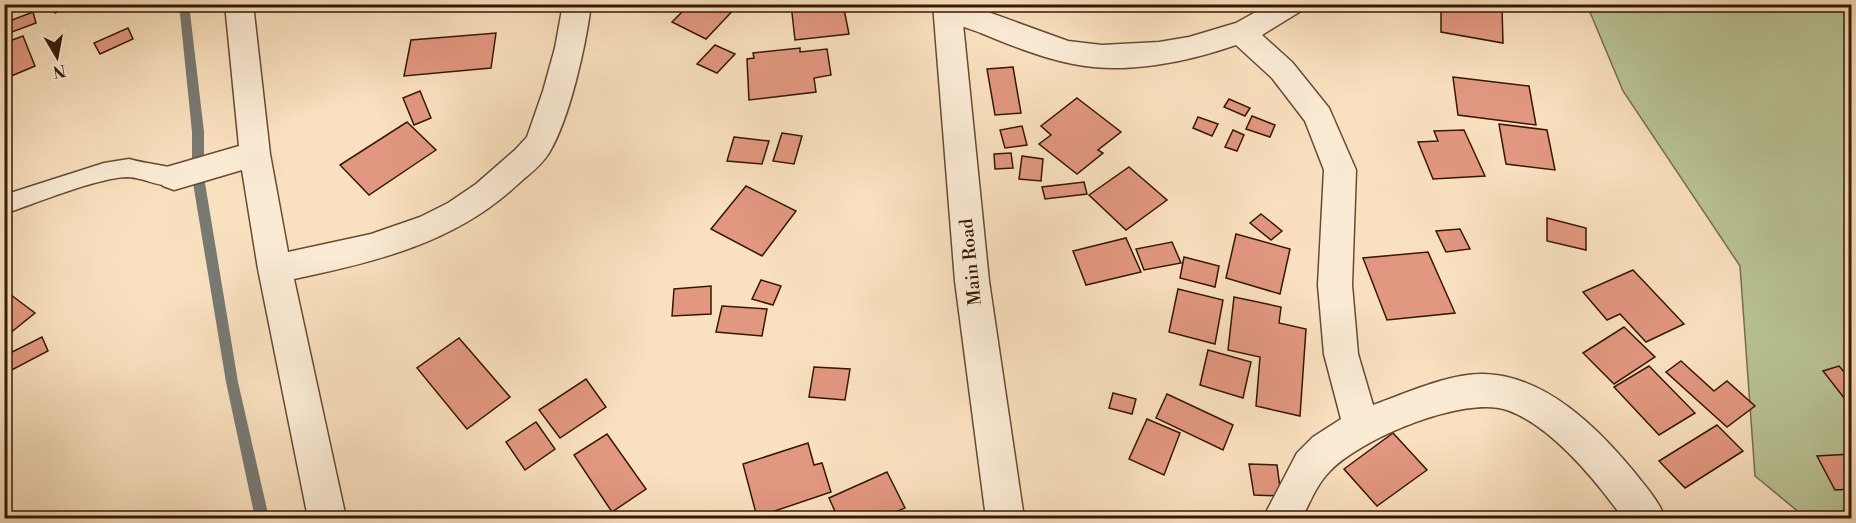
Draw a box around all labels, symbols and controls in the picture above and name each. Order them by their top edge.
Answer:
north arrow [27,27,87,87]
text: N [51,60,67,82]
street label: Main Road [955,217,987,307]

